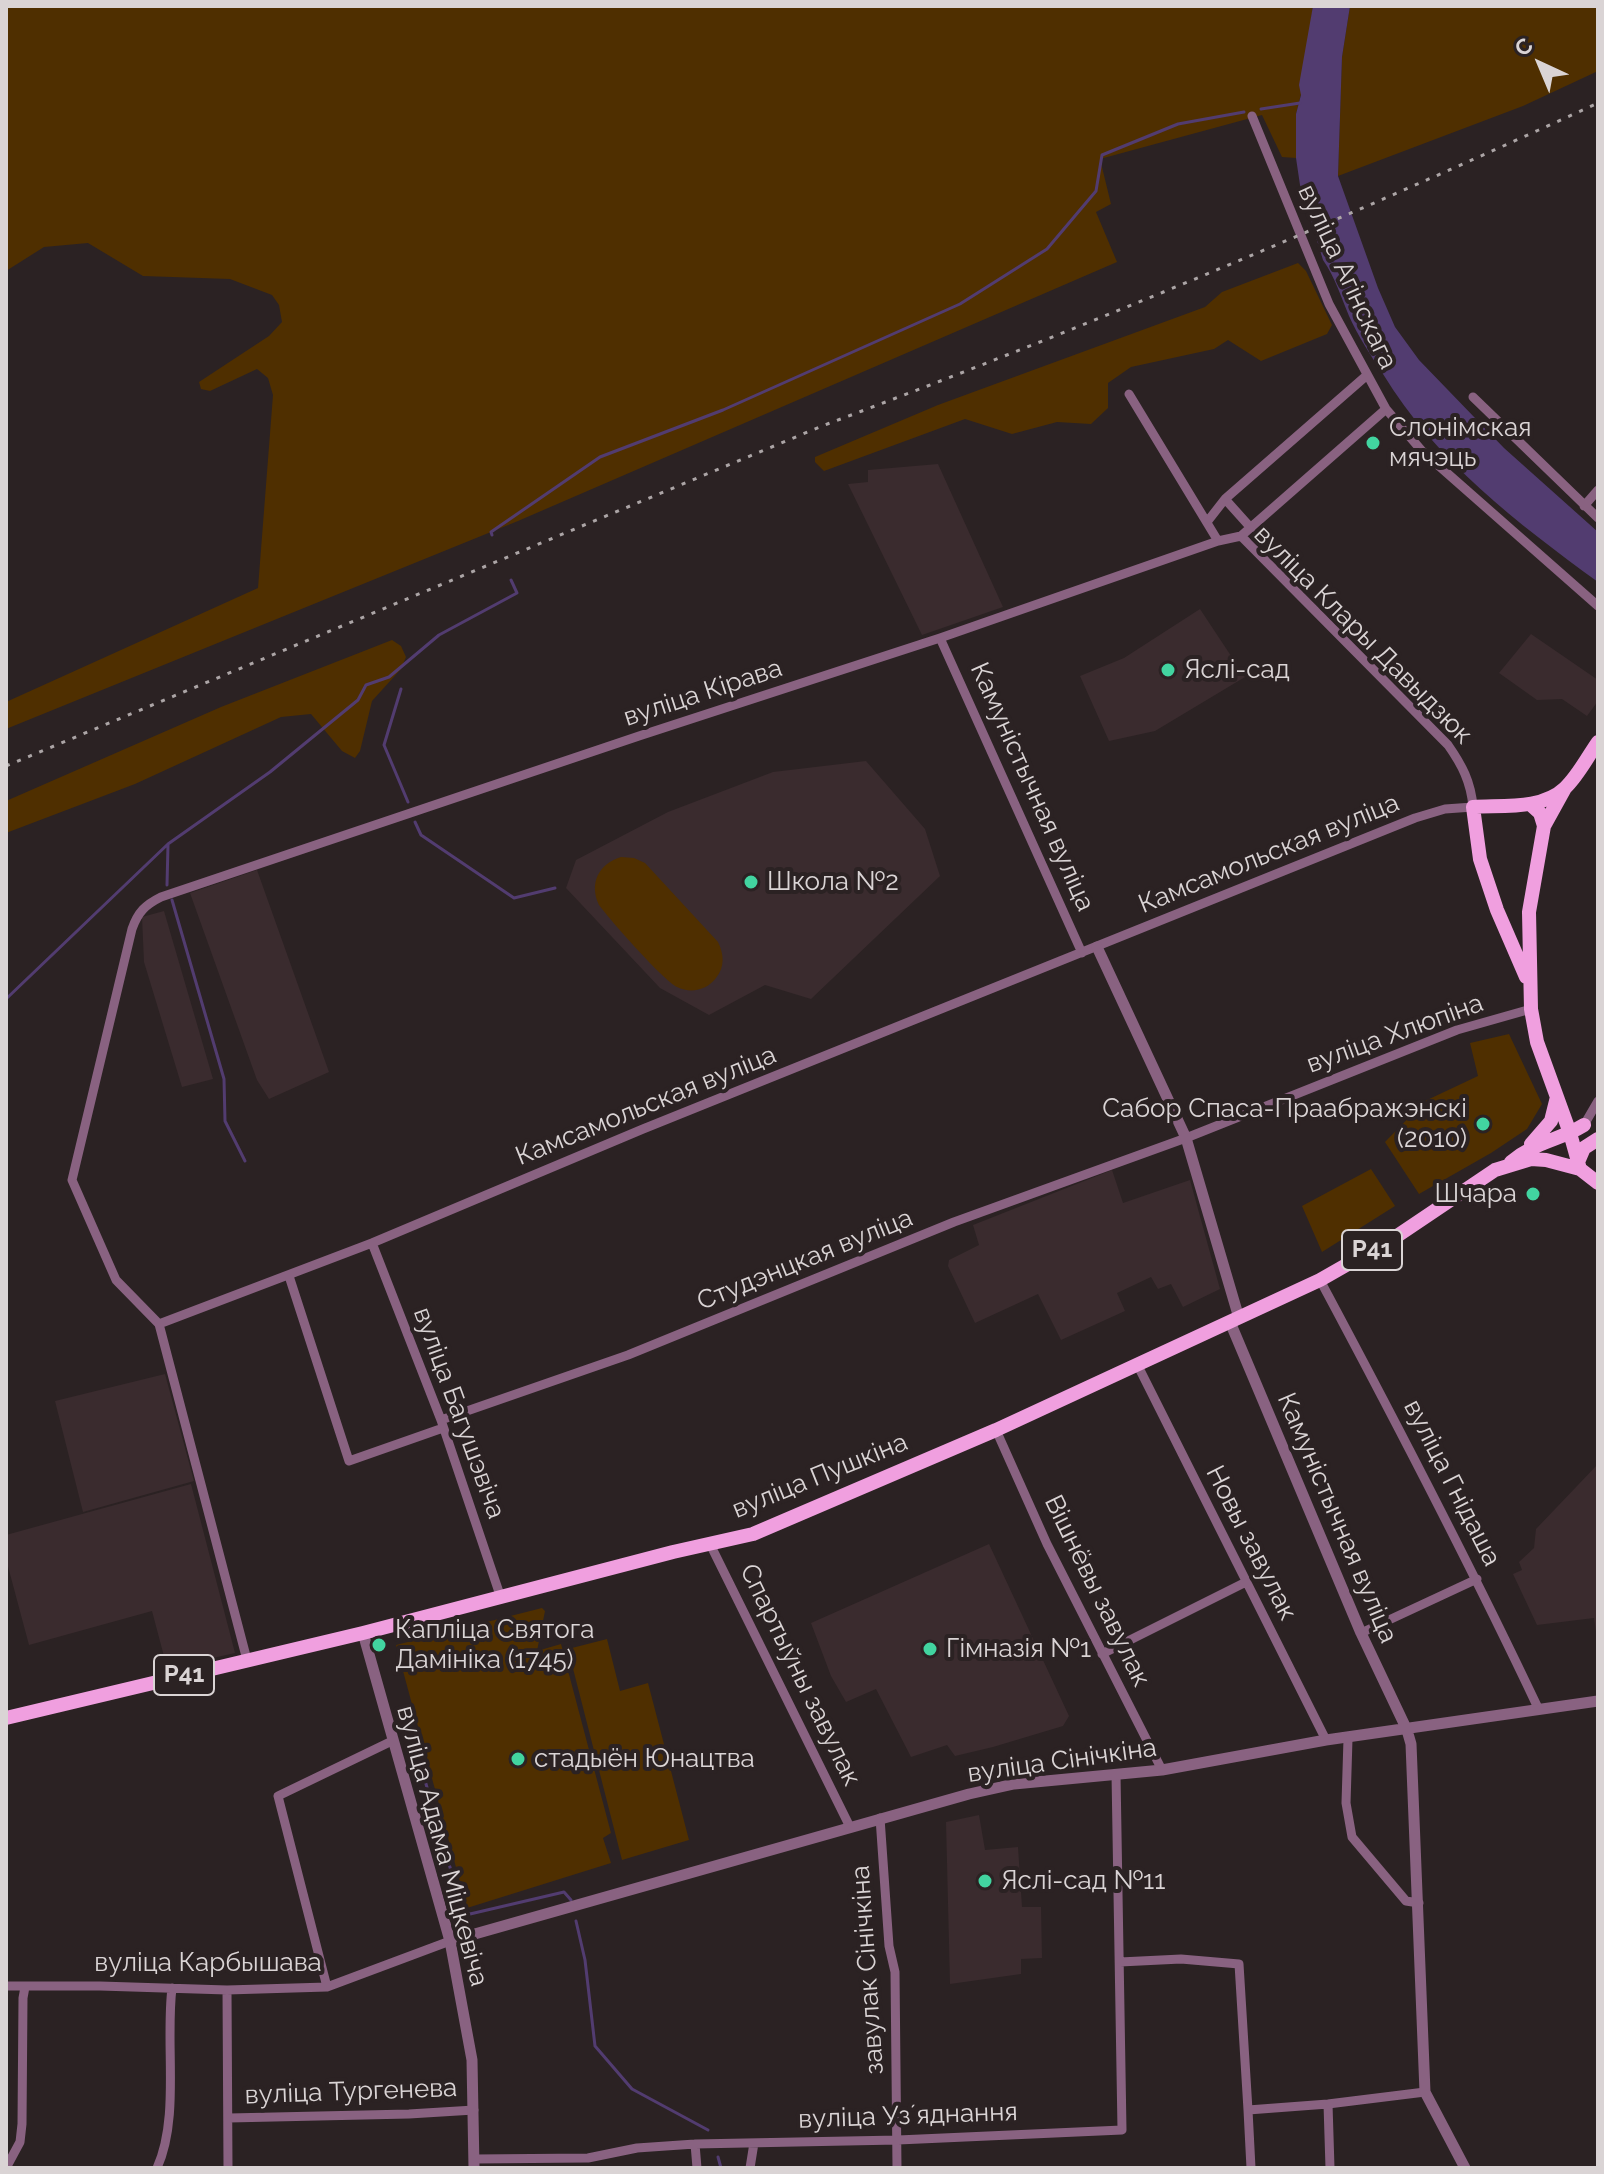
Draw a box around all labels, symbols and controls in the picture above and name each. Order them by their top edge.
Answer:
north arrow [1500,24,1580,104]
text: С [1509,32,1538,61]
street label: вуліца Агінскага [1291,180,1403,374]
place label: Слонімская мячэць [1389,412,1532,474]
marker: Слонімская мячэць [1364,434,1382,452]
street label: вуліца Клары Давыдзюк [1247,519,1479,751]
street label: вуліца Кірава [620,653,786,733]
place label: Яслі-сад [1184,654,1290,686]
street label: Камуністычная вуліца [963,658,1101,916]
marker: Яслі-сад [1159,661,1177,679]
street label: Камсамольская вуліца [1134,787,1404,921]
place label: Школа №2 [767,866,899,898]
marker: Школа №2 [742,873,760,891]
street label: вуліца Хлюпіна [1302,988,1488,1080]
street label: Камсамольская вуліца [511,1039,781,1173]
place label: Сабор Спаса-Праабражэнскі (2010) [1102,1093,1467,1154]
marker: Сабор Спаса-Праабражэнскі (2010) [1474,1115,1492,1133]
place label: Шчара [1435,1178,1517,1210]
marker: Шчара [1524,1185,1542,1203]
street label: Студэнцкая вуліца [693,1203,917,1317]
road number: Р41 [1342,1230,1402,1270]
street label: вуліца Багушэвіча [406,1303,512,1523]
street label: Камуністычная вуліца [1270,1388,1404,1648]
street label: вуліца Гнідаша [1397,1395,1507,1571]
street label: вуліца Пушкіна [728,1427,912,1525]
street label: Новы завулак [1199,1461,1303,1625]
street label: Вішнёвы завулак [1037,1490,1157,1692]
street label: Спартыўны завулак [733,1559,867,1791]
place label: Капліца Святога Дамініка (1745) [395,1614,595,1676]
place label: Гімназія №1 [946,1633,1091,1665]
marker: Капліца Святога Дамініка (1745) [370,1636,388,1654]
marker: Гімназія №1 [921,1640,939,1658]
road number: Р41 [154,1655,214,1695]
street label: вуліца Адама Міцкевіча [390,1702,494,1990]
street label: вуліца Сінічкіна [965,1732,1159,1790]
place label: стадыён Юнацтва [534,1743,755,1775]
marker: стадыён Юнацтва [509,1750,527,1768]
street label: завулак Сінічкіна [845,1864,891,2076]
place label: Яслі-сад №11 [1001,1865,1165,1897]
marker: Яслі-сад №11 [976,1872,994,1890]
street label: вуліца Карбышава [94,1947,322,1979]
street label: вуліца Тургенева [244,2073,458,2111]
street label: вуліца Узʼяднання [798,2097,1018,2135]

